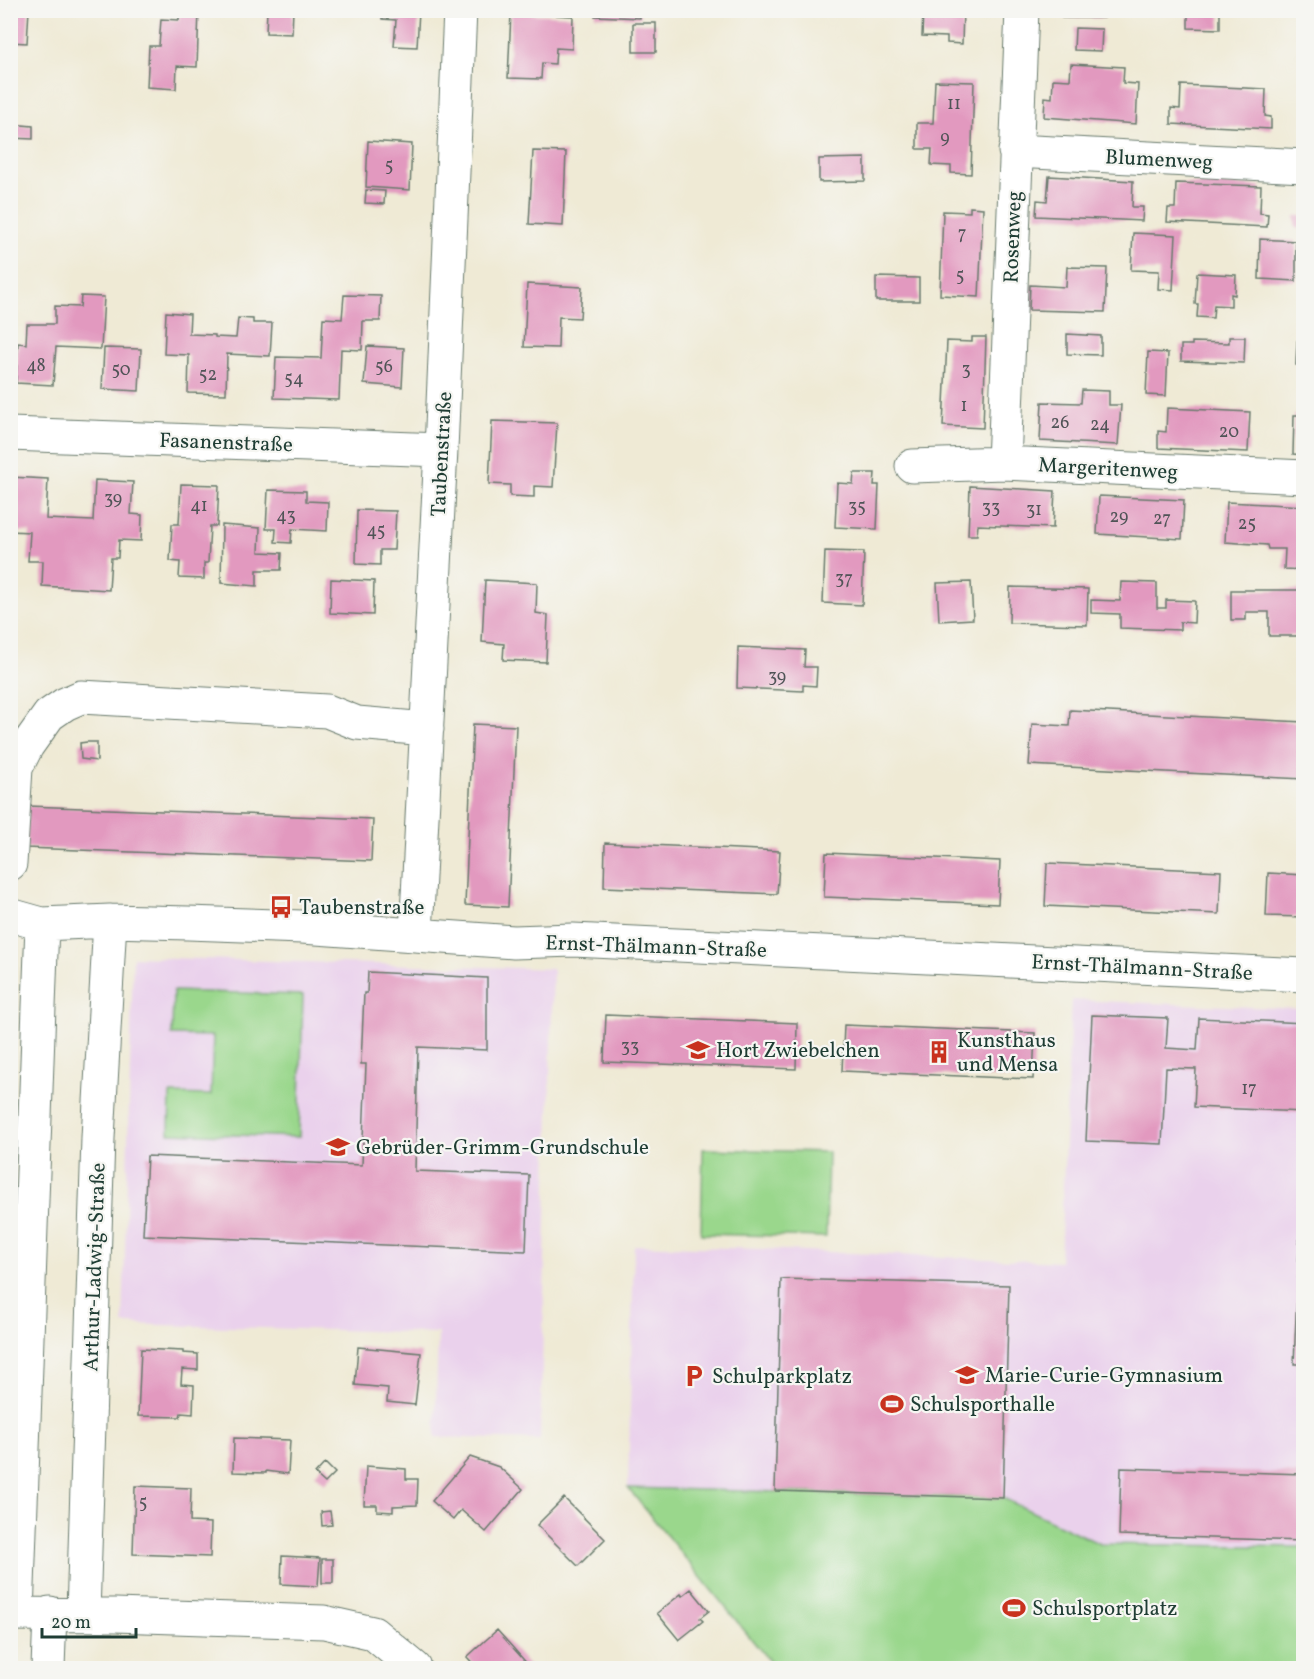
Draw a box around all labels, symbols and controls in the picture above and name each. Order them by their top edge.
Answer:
house number: 11 [947,92,961,117]
house number: 9 [940,126,950,151]
street label: Blumenweg [1104,143,1214,178]
house number: 5 [385,154,393,179]
street label: Rosenweg [997,190,1030,284]
house number: 7 [958,222,966,247]
house number: 5 [956,264,964,289]
house number: 48 [26,354,46,379]
house number: 56 [375,355,393,380]
house number: 50 [111,358,131,383]
house number: 3 [961,358,971,383]
house number: 52 [199,363,217,388]
house number: 54 [284,367,304,392]
street label: Taubenstraße [425,391,460,517]
house number: 1 [961,394,967,419]
house number: 26 [1051,411,1069,436]
house number: 24 [1090,413,1110,438]
house number: 20 [1219,420,1239,445]
street label: Fasanenstraße [159,427,293,460]
street label: Margeritenweg [1037,451,1179,488]
house number: 39 [104,487,122,512]
house number: 41 [190,494,208,519]
house number: 35 [848,495,866,520]
house number: 33 [982,496,1000,521]
house number: 31 [1026,498,1042,523]
house number: 43 [276,504,296,529]
house number: 29 [1110,505,1128,530]
house number: 27 [1153,507,1171,532]
house number: 25 [1238,512,1256,537]
house number: 45 [367,519,385,544]
house number: 37 [835,567,853,592]
house number: 39 [768,665,786,690]
bus stop icon: Taubenstraße [268,894,294,920]
place label: Taubenstraße [299,894,424,923]
street label: Ernst-Thälmann-Straße [545,929,767,966]
street label: Ernst-Thälmann-Straße [1030,948,1253,989]
place label: Kunsthaus und Mensa [957,1027,1059,1080]
house number: 33 [621,1035,639,1060]
school or university icon: Hort Zwiebelchen [685,1037,711,1063]
place label: Hort Zwiebelchen [716,1037,880,1066]
building icon: Kunsthaus und Mensa [926,1039,952,1065]
house number: 17 [1241,1077,1257,1102]
school or university icon: Gebrüder-Grimm-Grundschule [325,1134,351,1160]
place label: Gebrüder-Grimm-Grundschule [356,1134,649,1163]
street label: Arthur-Ladwig-Straße [77,1162,114,1372]
school or university icon: Marie-Curie-Gymnasium [954,1362,980,1388]
place label: Marie-Curie-Gymnasium [985,1362,1223,1391]
parking icon: Schulparkplatz [681,1363,707,1389]
place label: Schulparkplatz [712,1363,852,1392]
sports icon: Schulsporthalle [879,1391,905,1417]
place label: Schulsporthalle [910,1391,1055,1420]
house number: 5 [139,1491,147,1516]
sports icon: Schulsportplatz [1001,1595,1027,1621]
place label: Schulsportplatz [1032,1595,1178,1624]
scale bar [42,1601,136,1639]
text: 20 m [51,1611,91,1636]

